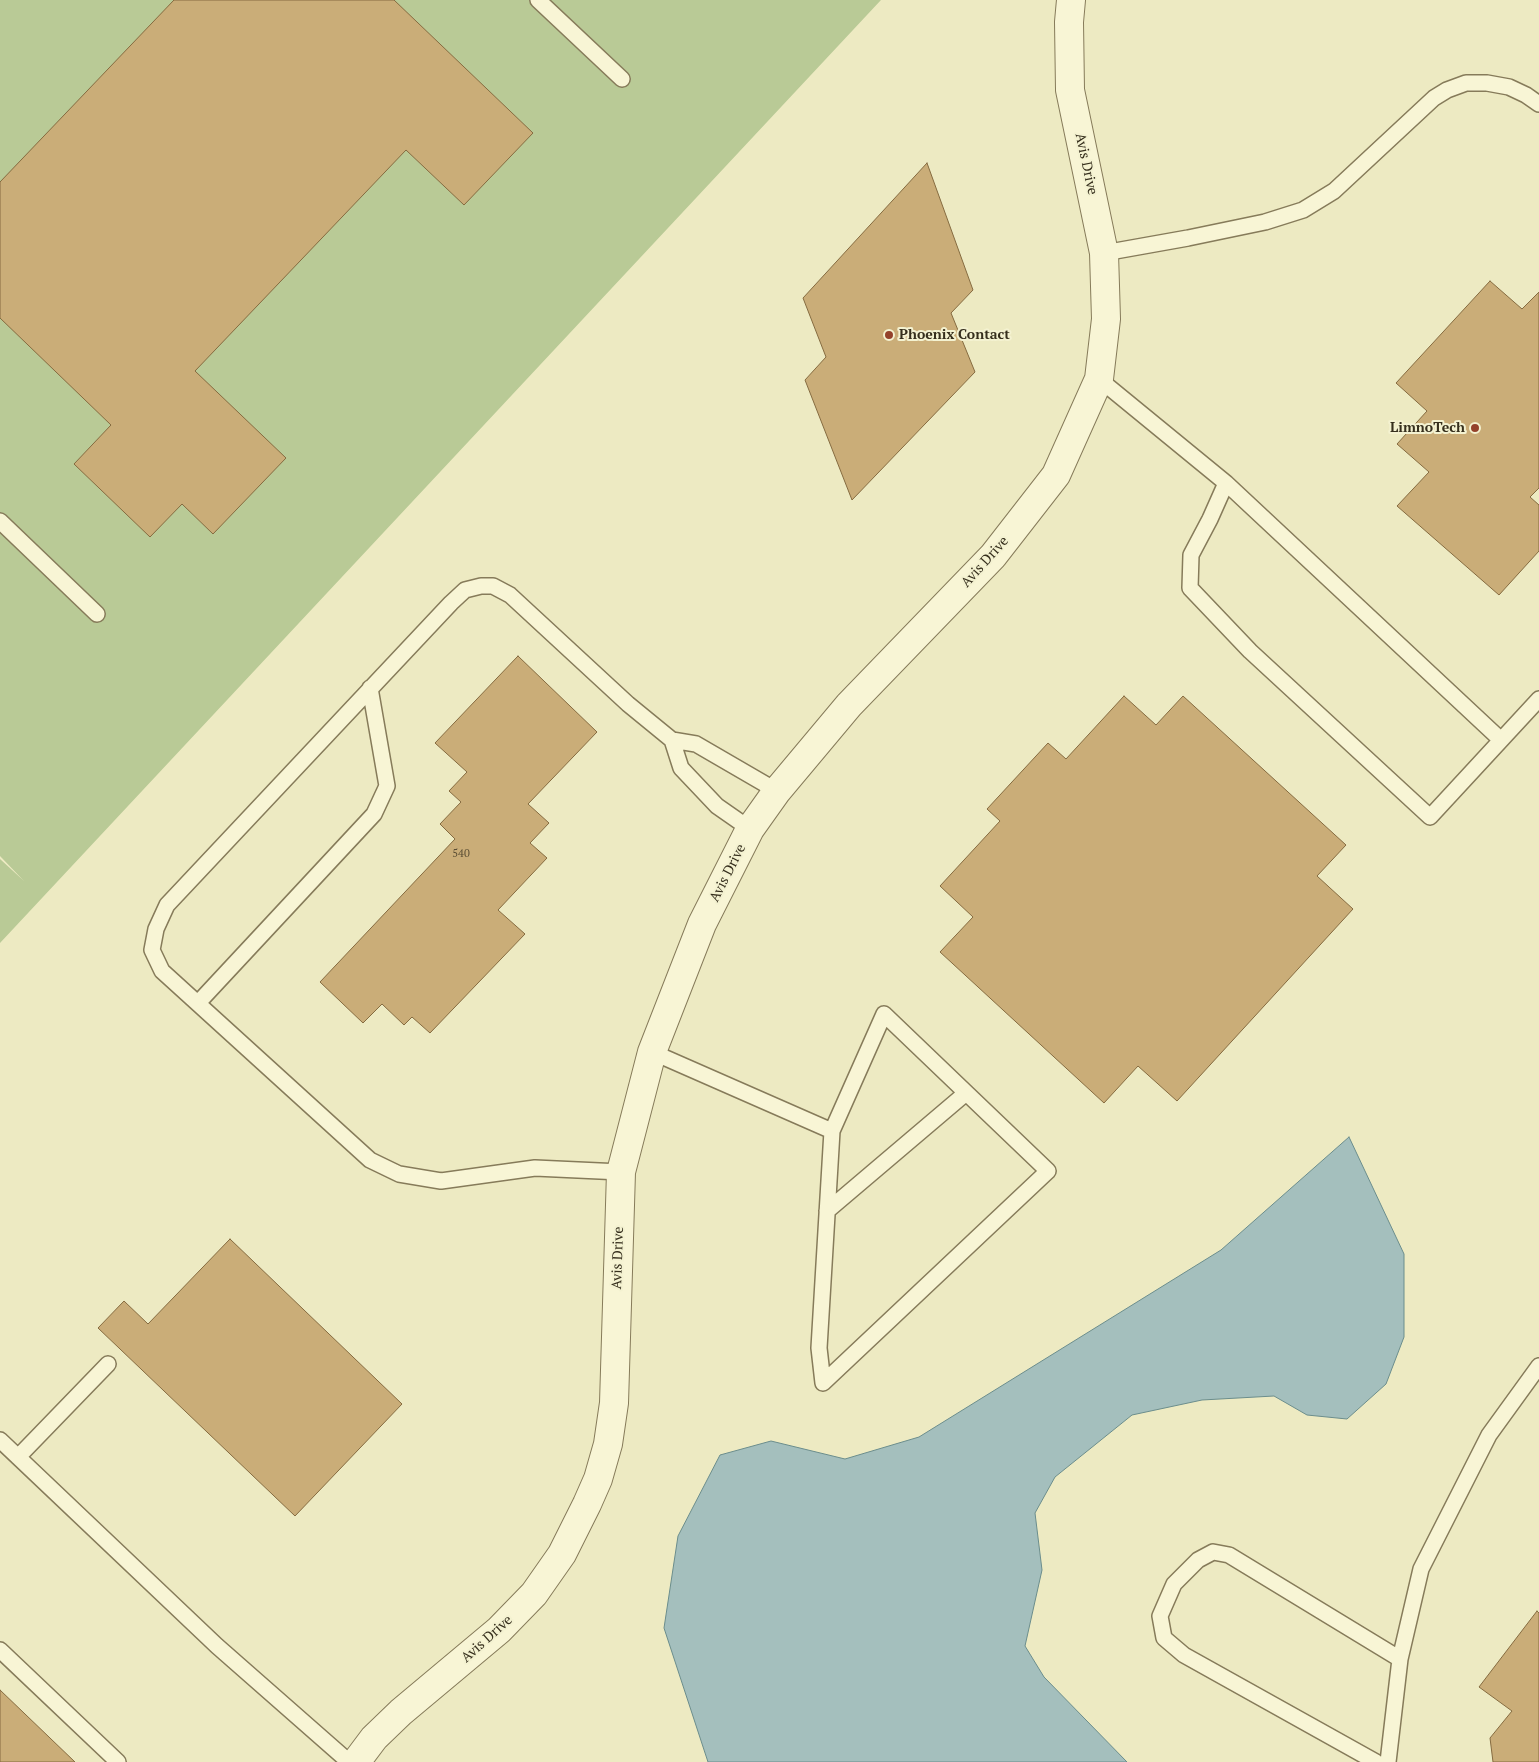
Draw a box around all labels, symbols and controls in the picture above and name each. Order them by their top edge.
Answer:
street label: Avis Drive [1071,132,1101,196]
place label: Phoenix Contact [899,327,1010,343]
marker: Phoenix Contact [883,329,895,341]
place label: LimnoTech [1390,420,1465,436]
marker: LimnoTech [1469,422,1481,434]
street label: Avis Drive [958,533,1012,591]
street label: Avis Drive [706,841,750,905]
house number: 540 [452,847,470,861]
street label: Avis Drive [609,1226,627,1290]
street label: Avis Drive [458,1612,516,1666]

